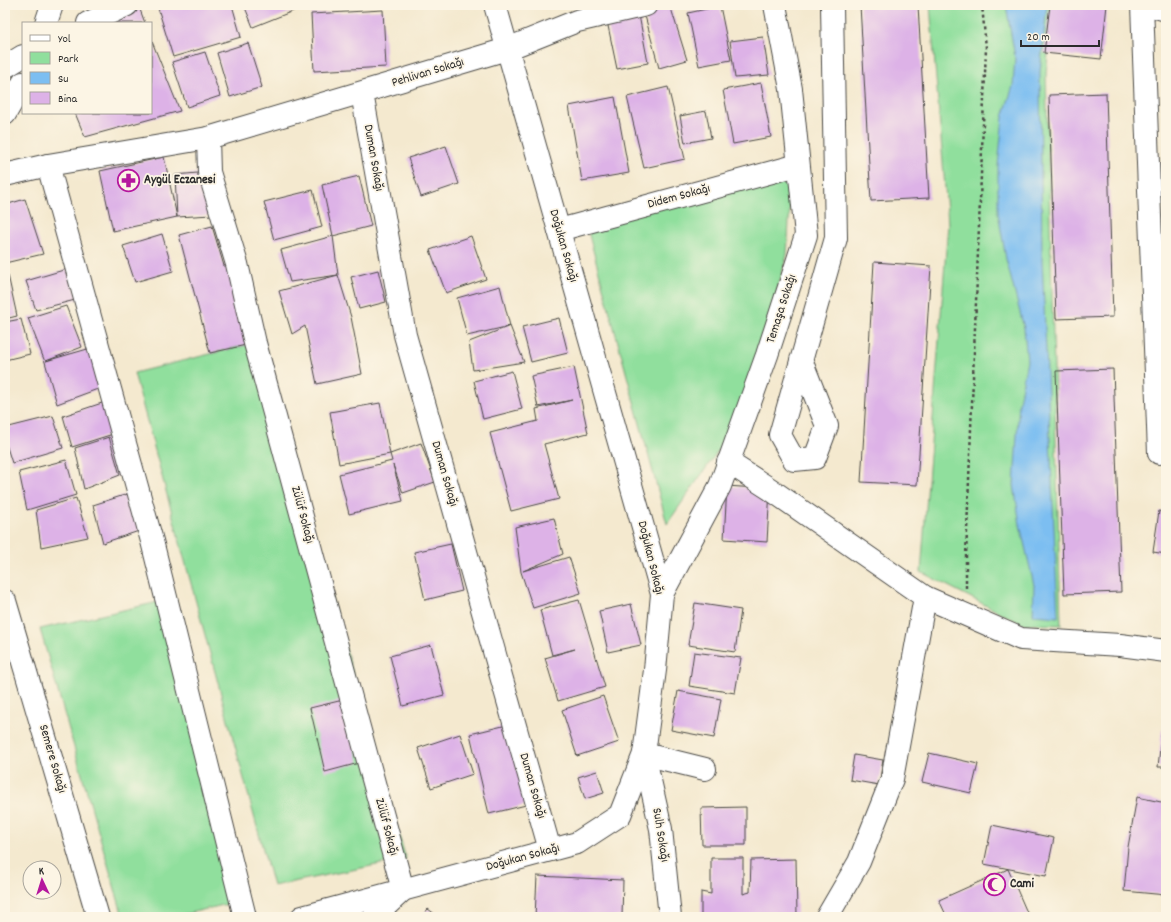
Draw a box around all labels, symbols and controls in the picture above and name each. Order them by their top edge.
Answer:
legend [22,22,152,114]
scale bar [1021,22,1099,48]
text: 20 m [1027,29,1050,46]
text: Yol [58,31,71,48]
text: Park [58,51,79,68]
street label: Pehlivan Sokağı [390,53,466,93]
text: Su [58,71,68,88]
text: Bina [58,91,77,108]
street label: Duman Sokağı [358,123,388,193]
pharmacy icon: Aygül Eczanesi [115,167,141,193]
place label: Aygül Eczanesi [144,171,216,190]
street label: Didem Sokağı [646,180,712,214]
street label: Doğukan Sokağı [543,207,583,285]
street label: Temaşa Sokağı [762,272,802,346]
street label: Duman Sokağı [426,439,462,509]
street label: Zülüf Sokağı [285,484,319,546]
street label: Doğukan Sokağı [632,519,668,597]
street label: Semere Sokağı [33,722,71,796]
street label: Duman Sokağı [514,751,550,821]
street label: Zülüf Sokağı [369,796,403,858]
street label: Sulh Sokağı [646,807,674,863]
street label: Doğukan Sokağı [484,839,562,877]
north arrow [22,860,62,900]
text: K [38,864,45,880]
mosque icon: Cami [981,871,1007,897]
place label: Cami [1010,875,1034,894]

